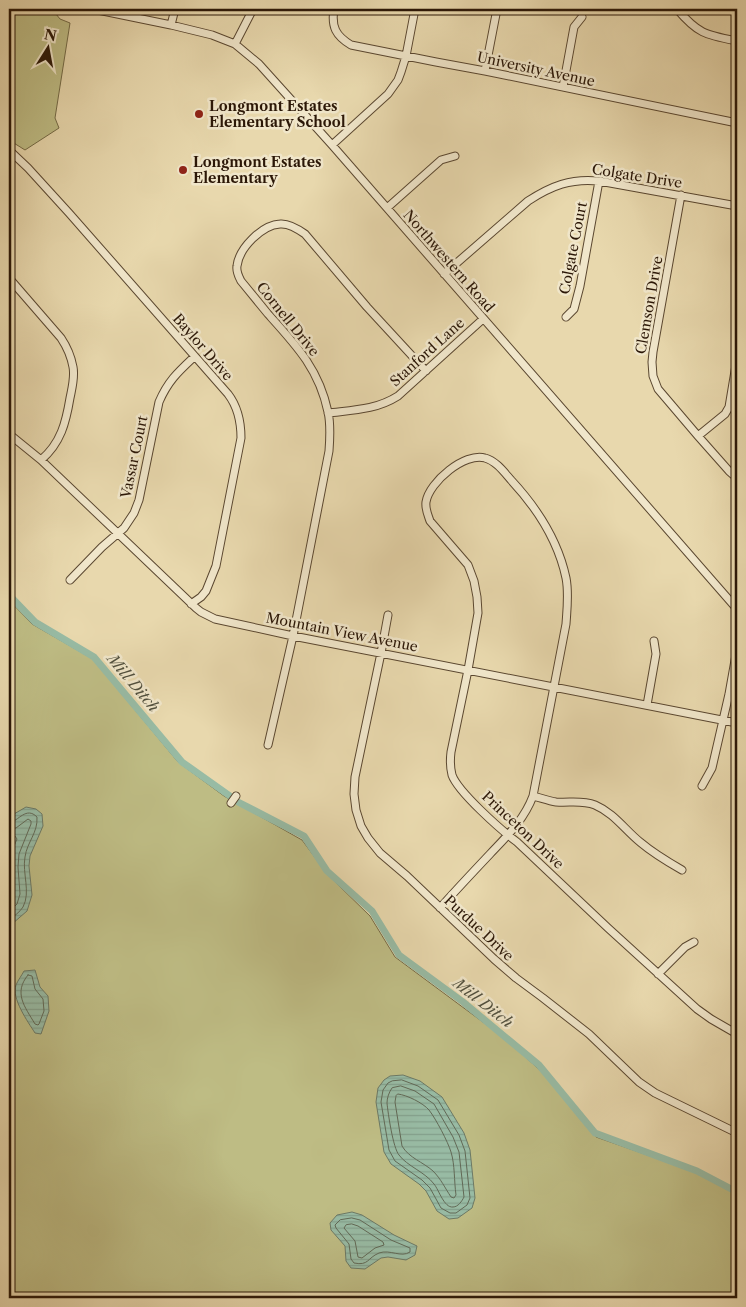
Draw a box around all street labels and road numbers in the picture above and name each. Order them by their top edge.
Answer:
street label: University Avenue [476,48,597,90]
street label: Colgate Drive [591,160,684,192]
street label: Colgate Court [555,200,591,296]
street label: Northwestern Road [400,206,499,316]
street label: Clemson Drive [632,254,667,356]
street label: Cornell Drive [253,278,324,360]
street label: Baylor Drive [169,310,237,384]
street label: Stanford Lane [386,314,468,390]
street label: Vassar Court [116,414,152,501]
street label: Mountain View Avenue [265,608,420,656]
street label: Princeton Drive [478,787,568,873]
street label: Purdue Drive [440,891,518,965]

